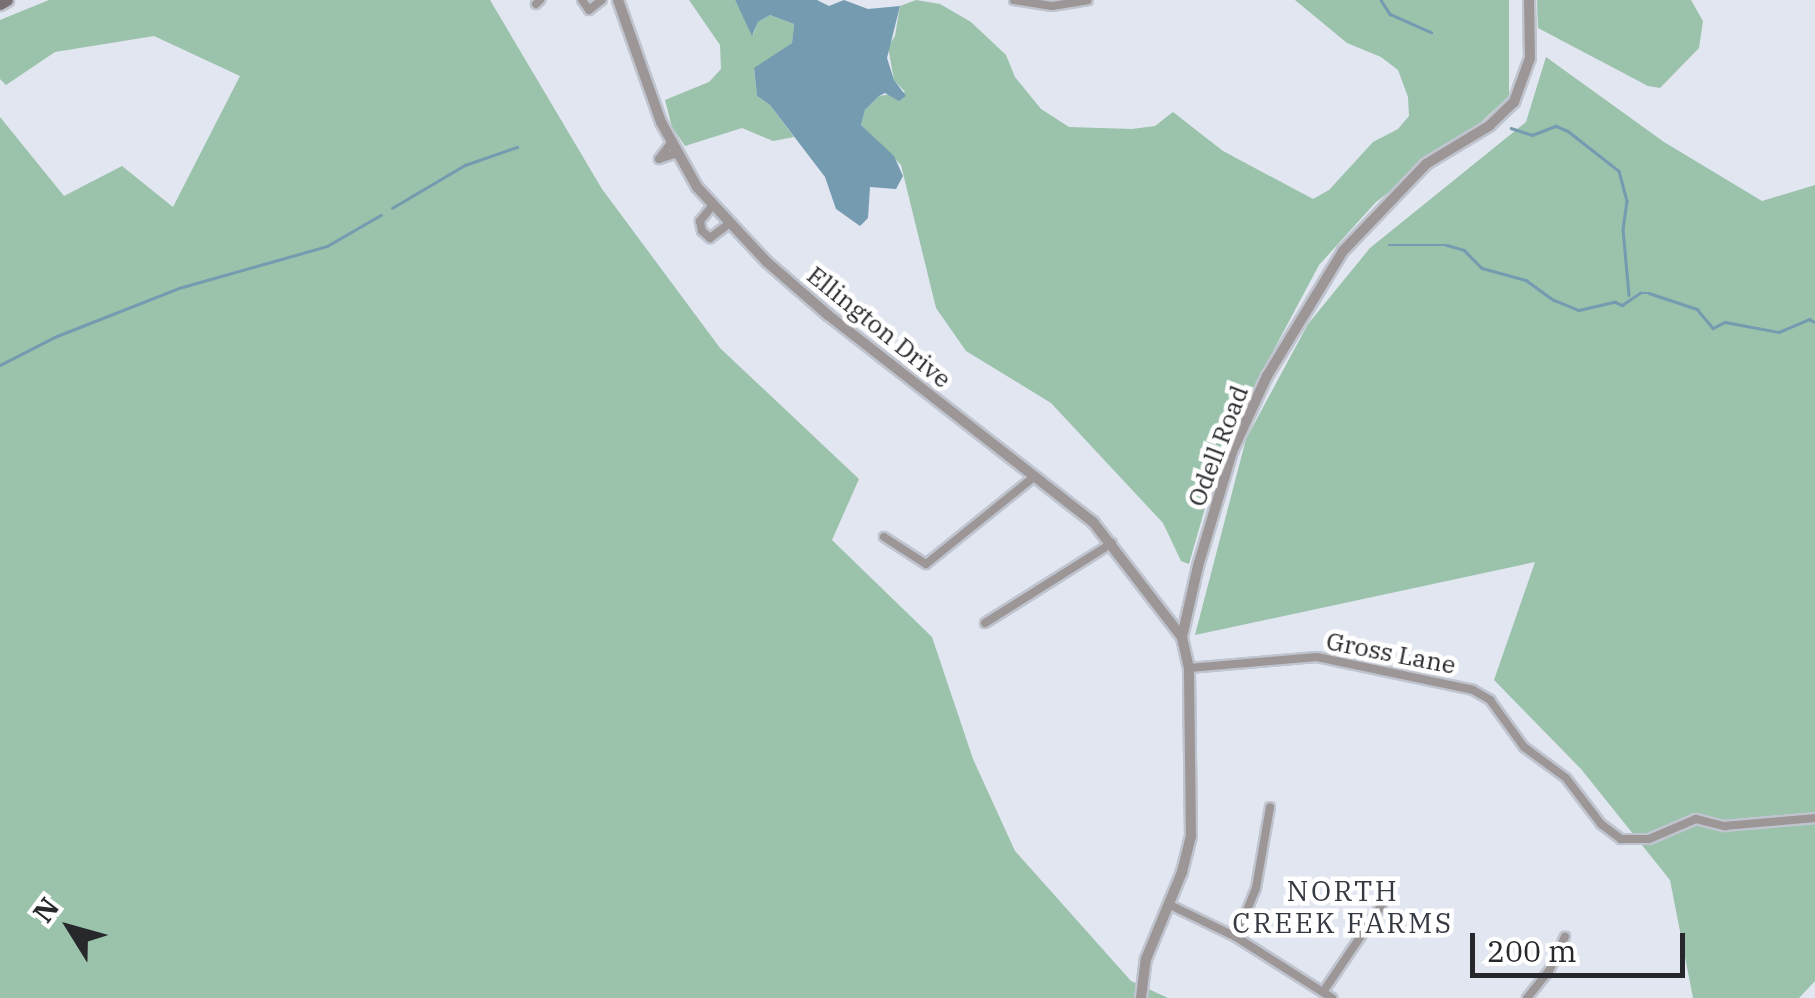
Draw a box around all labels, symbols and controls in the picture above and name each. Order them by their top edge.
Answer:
street label: Ellington Drive [801,260,957,394]
street label: Odell Road [1181,381,1255,511]
street label: Gross Lane [1324,626,1458,680]
district label: NORTH CREEK FARMS [1232,874,1454,940]
north arrow [20,878,120,978]
text: N [24,890,67,930]
scale bar [1475,913,1690,975]
text: 200 m [1487,931,1577,970]

